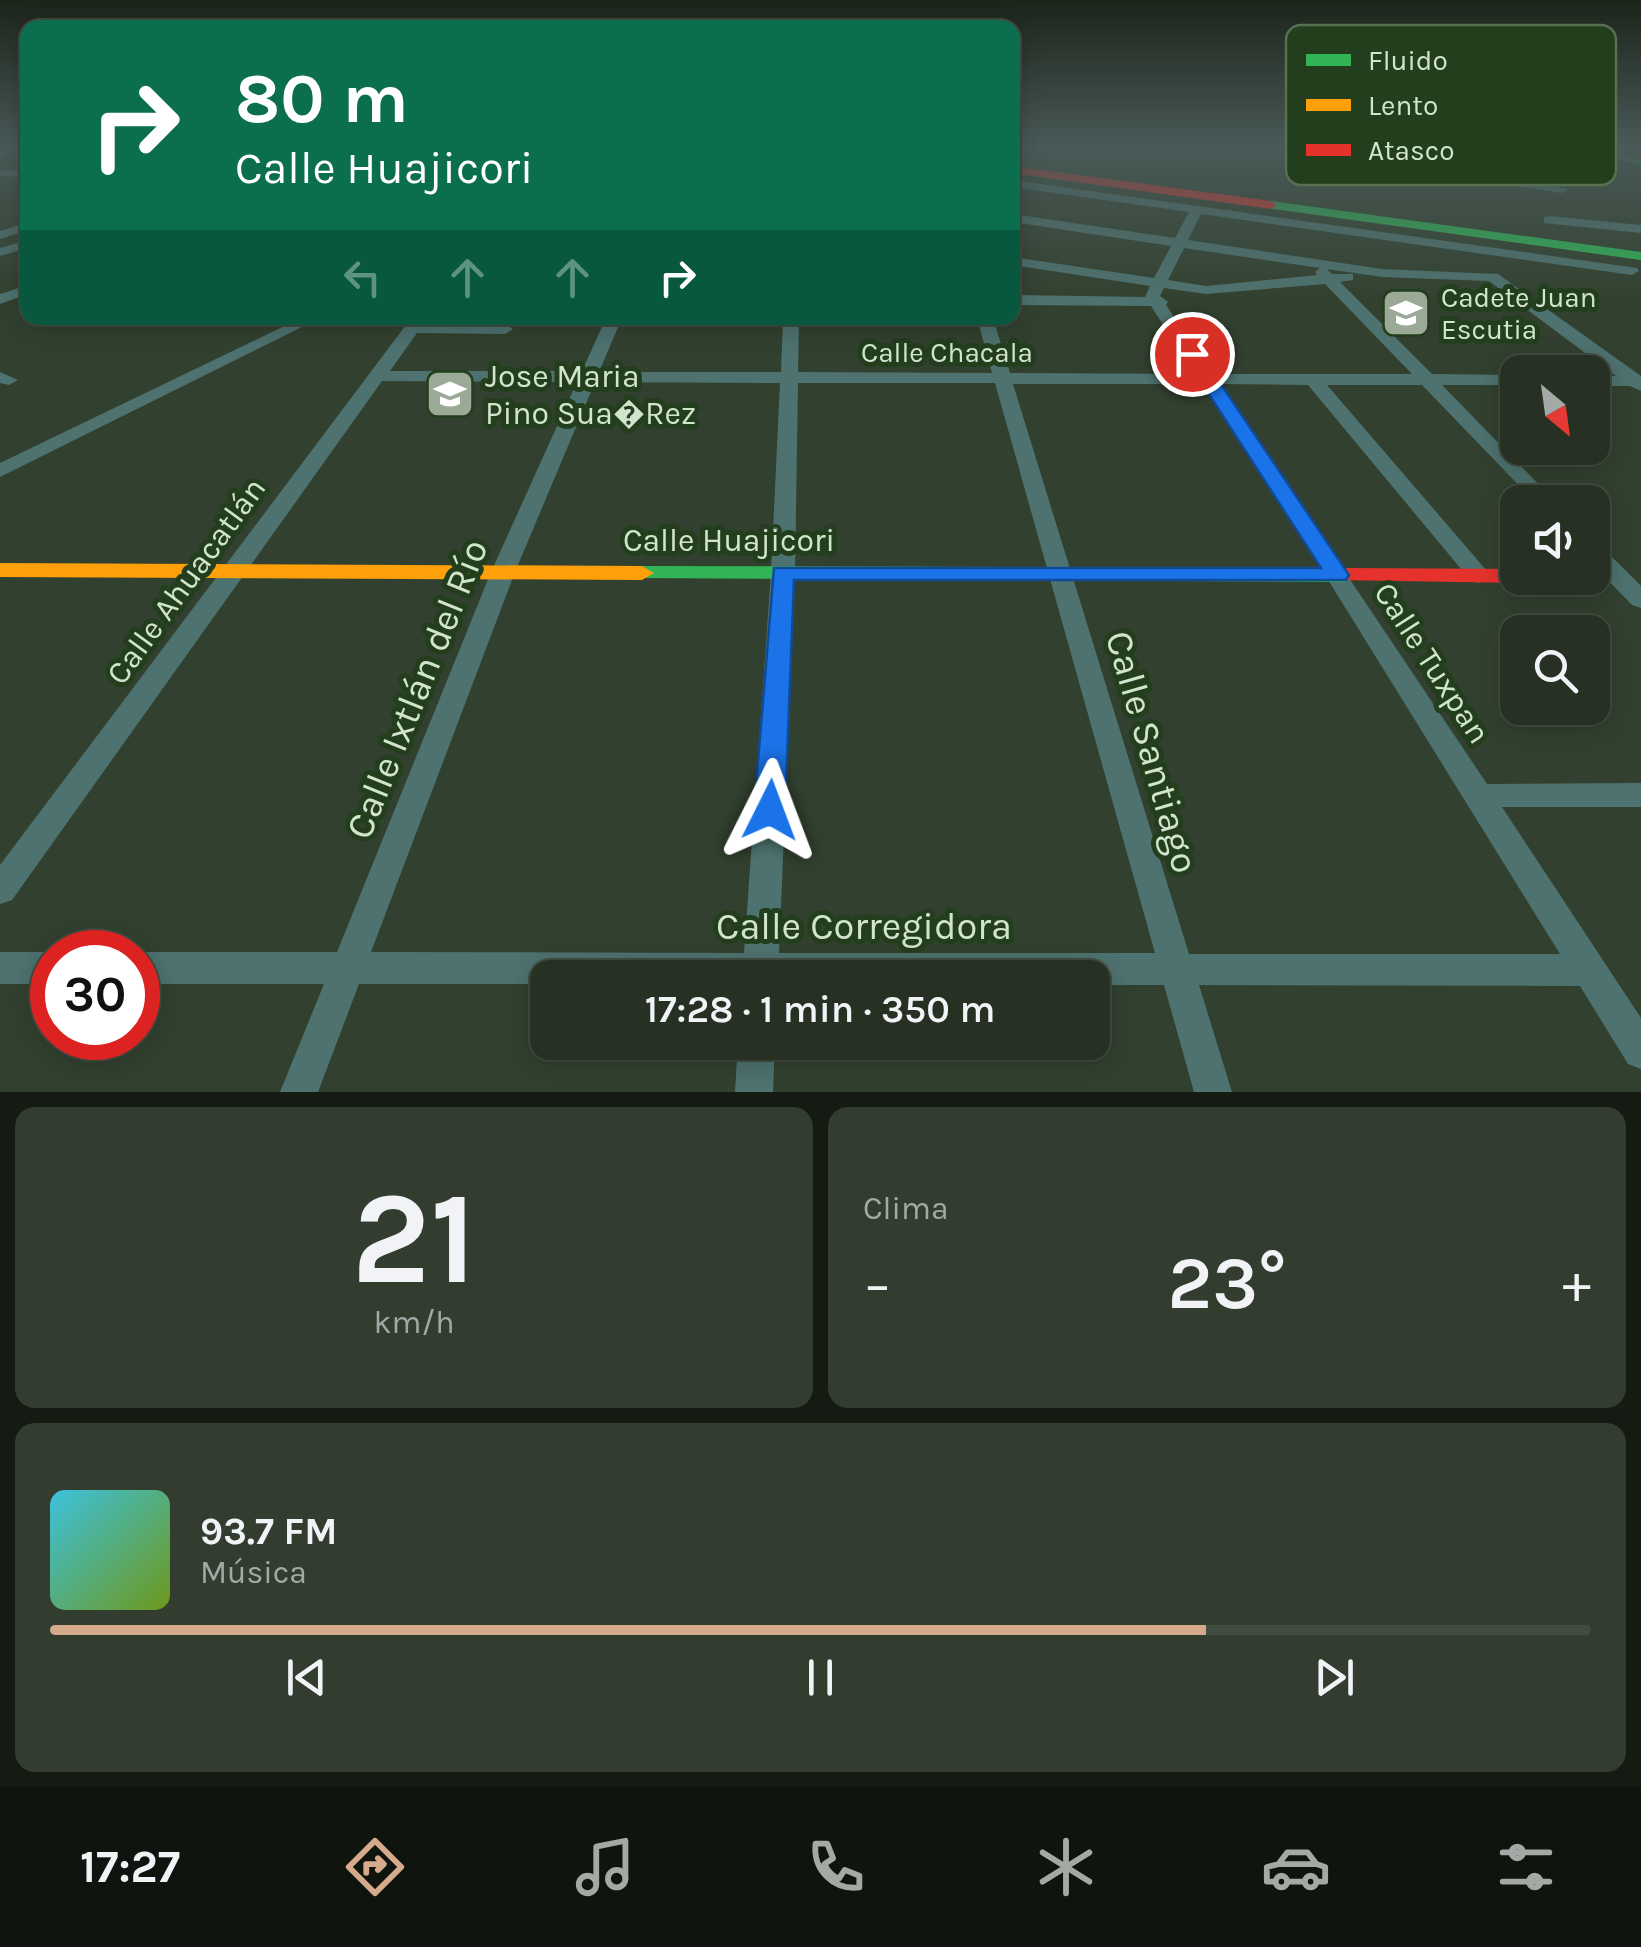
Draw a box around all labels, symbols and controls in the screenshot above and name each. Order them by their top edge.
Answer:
legend [1286,25,1616,185]
text: Fluido [1368,44,1448,77]
text: 80 m [235,58,409,140]
icon: right [70,60,200,190]
text: Lento [1368,89,1438,122]
text: Atasco [1368,134,1455,167]
text: Calle Huajicori [235,142,533,194]
icon: left [335,250,390,305]
icon: ahead [440,250,495,305]
icon: ahead [545,250,600,305]
icon: right [650,250,705,305]
place label: Cadete Juan Escutia [1441,281,1597,346]
school or university icon: Cadete Juan Escutia [1380,287,1432,339]
pin [1150,312,1235,397]
icon: arrive [1165,327,1220,382]
street label: Calle Chacala [861,336,1033,369]
north arrow [1500,355,1610,465]
map controls [1500,355,1610,725]
place label: Jose Maria Pino Sua�Rez [485,358,696,432]
school or university icon: Jose Maria Pino Sua�Rez [424,368,476,420]
street label: Calle Ahuacatlán [99,471,273,691]
button: sound [1500,485,1610,595]
street label: Calle Huajicori [623,522,835,559]
street label: Calle Ixtlán del Río [336,533,498,845]
street label: Calle Tuxpan [1366,576,1498,750]
button: search [1500,615,1610,725]
street label: Calle Santiago [1096,626,1208,878]
position arrow [718,758,822,862]
street label: Calle Corregidora [716,904,1012,949]
speed limit sign: 30 [30,930,160,1060]
text: 17:28 · 1 min · 350 m [645,987,995,1032]
text: 21 [352,1163,477,1315]
text: Clima [863,1190,949,1227]
text: 23° [1168,1239,1287,1327]
text: − [863,1252,892,1316]
text: + [1562,1252,1591,1316]
text: km/h [373,1304,455,1341]
text: 93.7 FM [200,1509,338,1554]
text: Música [200,1554,307,1591]
icon: previous [279,1650,334,1705]
icon: pause [793,1650,848,1705]
icon: next [1307,1650,1362,1705]
icon: directions [340,1832,410,1902]
icon: music [570,1832,640,1902]
icon: phone [801,1832,871,1902]
icon: climate [1031,1832,1101,1902]
icon: car [1261,1832,1331,1902]
icon: filters [1491,1832,1561,1902]
text: 17:27 [80,1841,180,1893]

